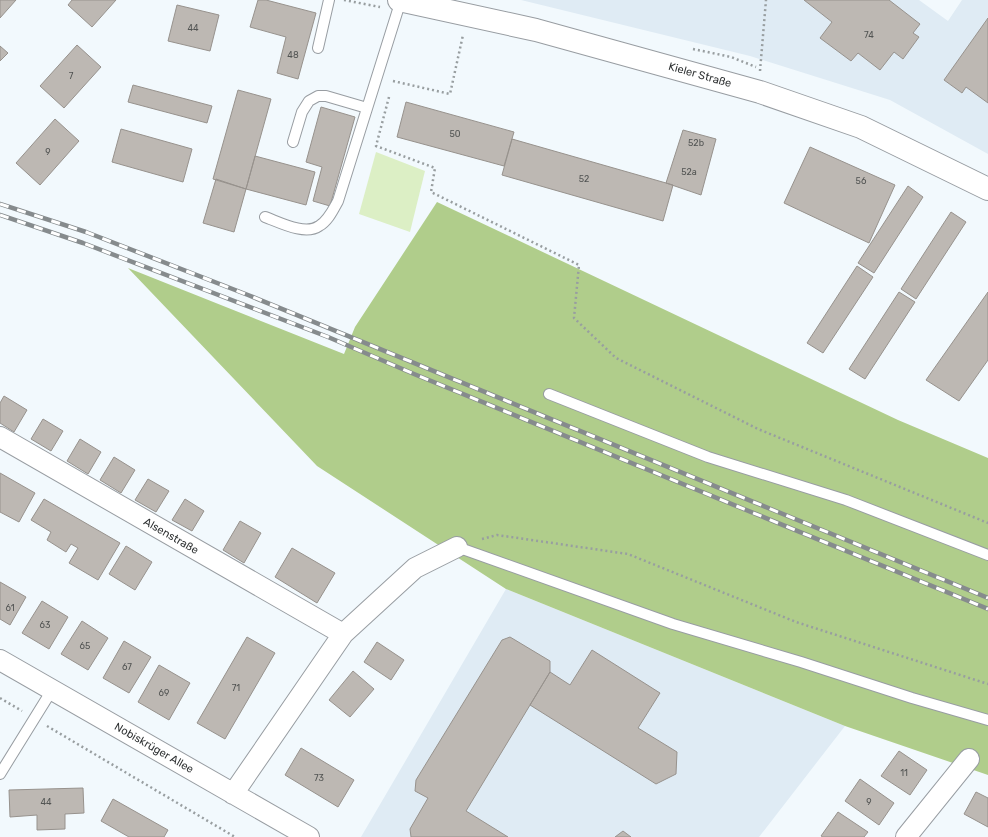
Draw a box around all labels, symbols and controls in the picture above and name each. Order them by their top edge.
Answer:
house number: 44 [187,23,199,33]
house number: 74 [864,30,874,40]
house number: 48 [287,50,299,60]
street label: Kieler Straße [667,60,733,90]
house number: 7 [69,71,74,81]
house number: 50 [449,129,461,139]
house number: 52b [688,138,704,148]
house number: 9 [45,147,51,157]
house number: 52a [681,167,697,177]
house number: 52 [579,174,589,184]
house number: 56 [856,176,867,186]
street label: Alsenstraße [141,515,201,557]
house number: 61 [5,603,15,613]
house number: 63 [40,620,50,630]
house number: 65 [80,641,90,651]
house number: 67 [122,662,132,672]
house number: 71 [232,683,240,693]
house number: 69 [159,688,169,698]
street label: Nobiskrüger Allee [112,720,196,776]
house number: 11 [900,768,908,778]
house number: 73 [314,773,324,783]
house number: 44 [40,797,52,807]
house number: 9 [866,797,872,807]

